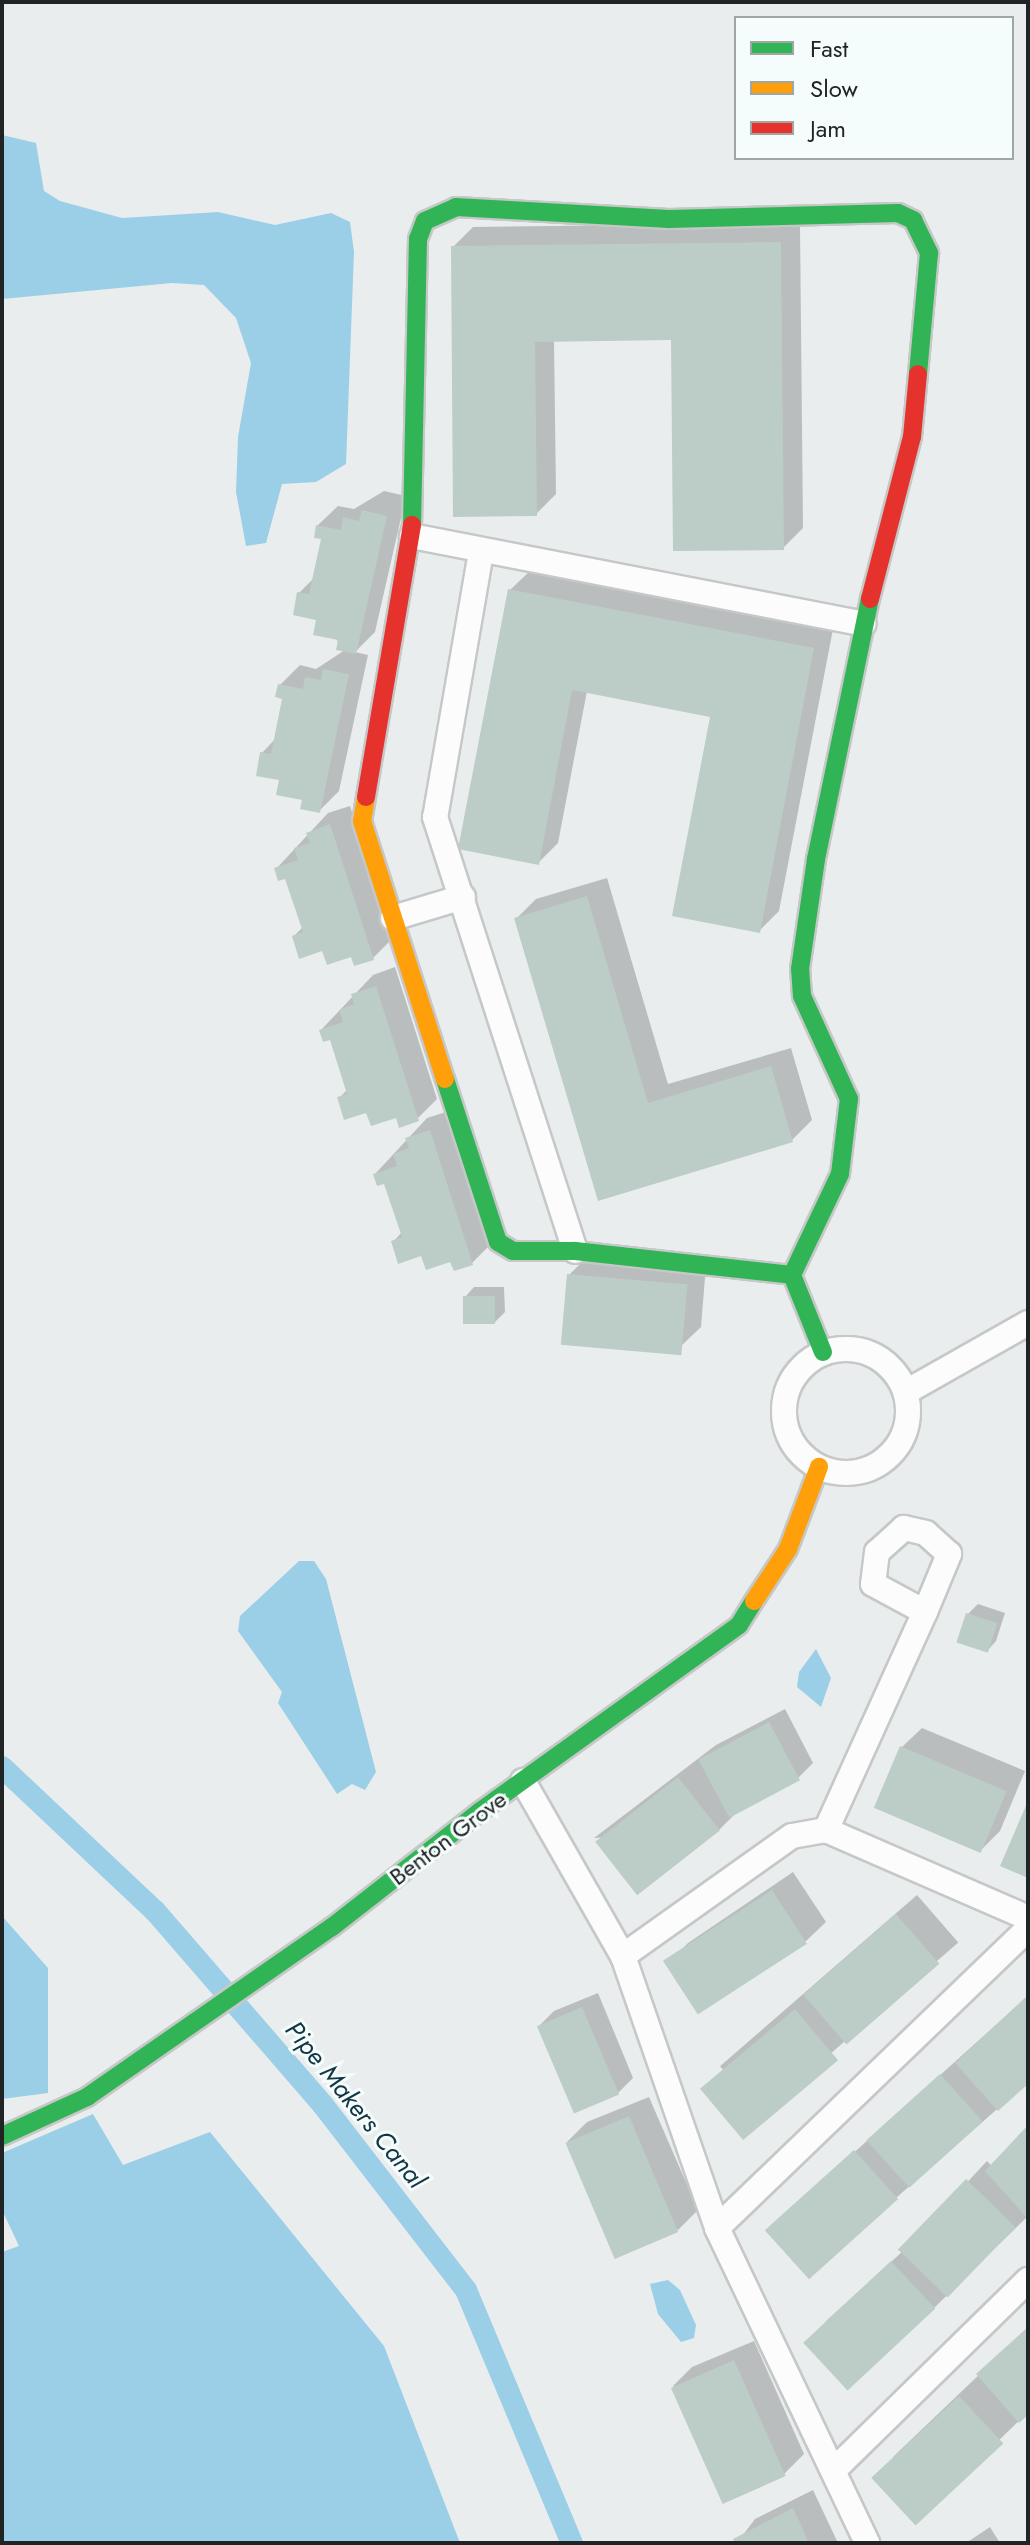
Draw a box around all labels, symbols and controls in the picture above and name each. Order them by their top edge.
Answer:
legend [734,16,1014,160]
text: Fast [810,31,848,66]
text: Slow [810,71,858,106]
text: Jam [810,111,846,146]
street label: Benton Grove [384,1785,512,1891]
water label: Pipe Makers Canal [278,2015,432,2195]

